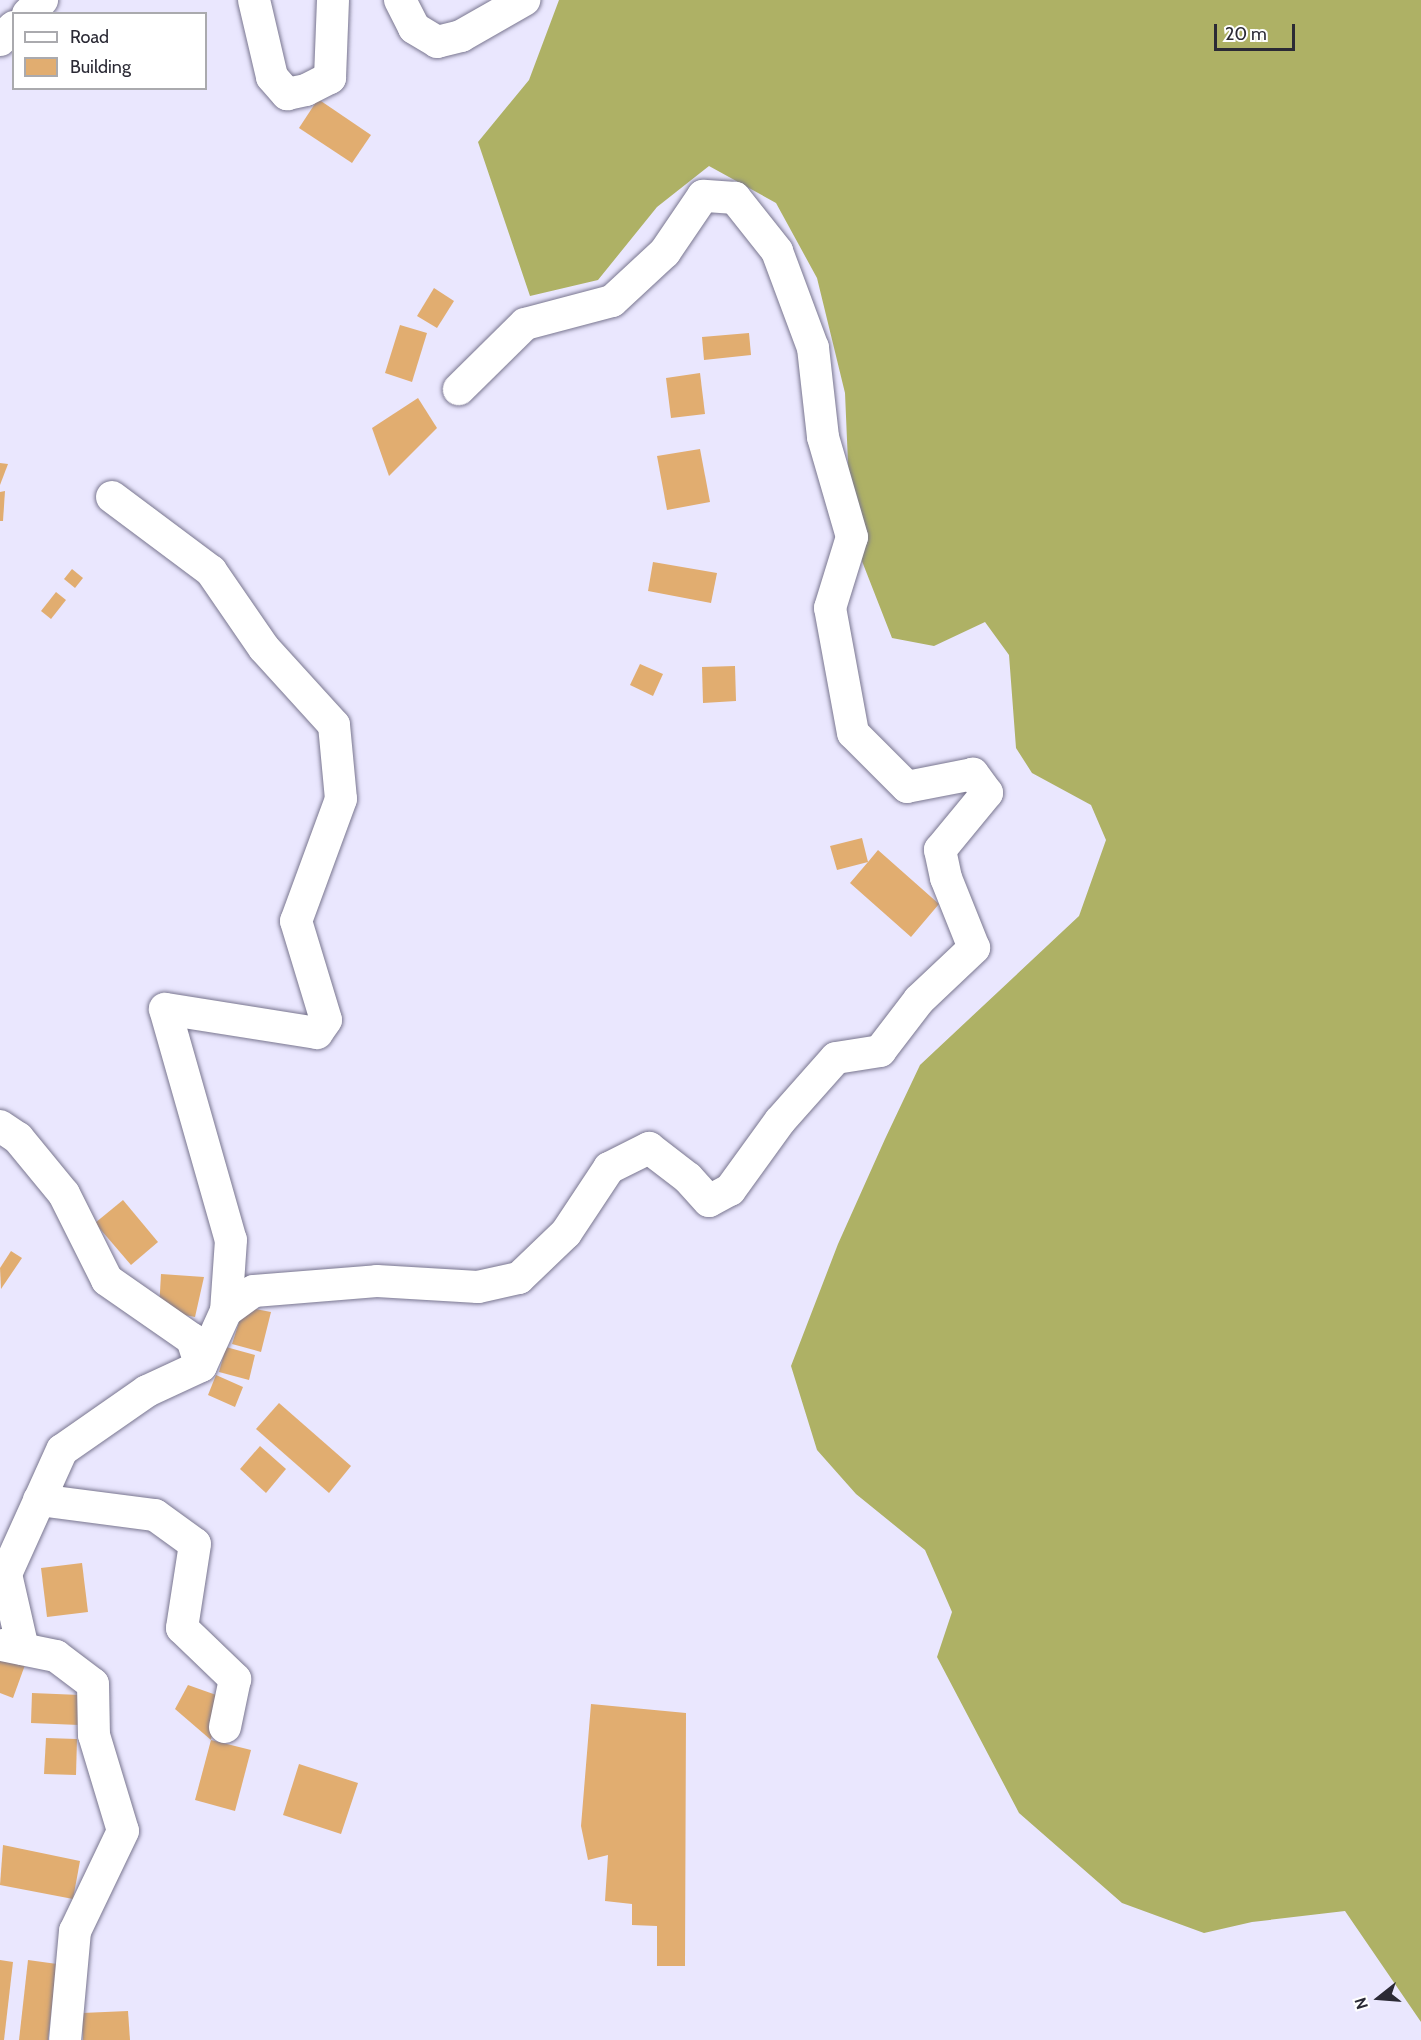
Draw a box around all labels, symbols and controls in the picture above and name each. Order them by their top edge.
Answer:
legend [12,12,207,90]
scale bar [1217,12,1298,50]
text: 20 m [1225,23,1267,45]
text: Road [70,26,109,48]
text: Building [70,56,131,78]
north arrow [1349,1968,1409,2028]
text: N [1351,1995,1372,2012]

